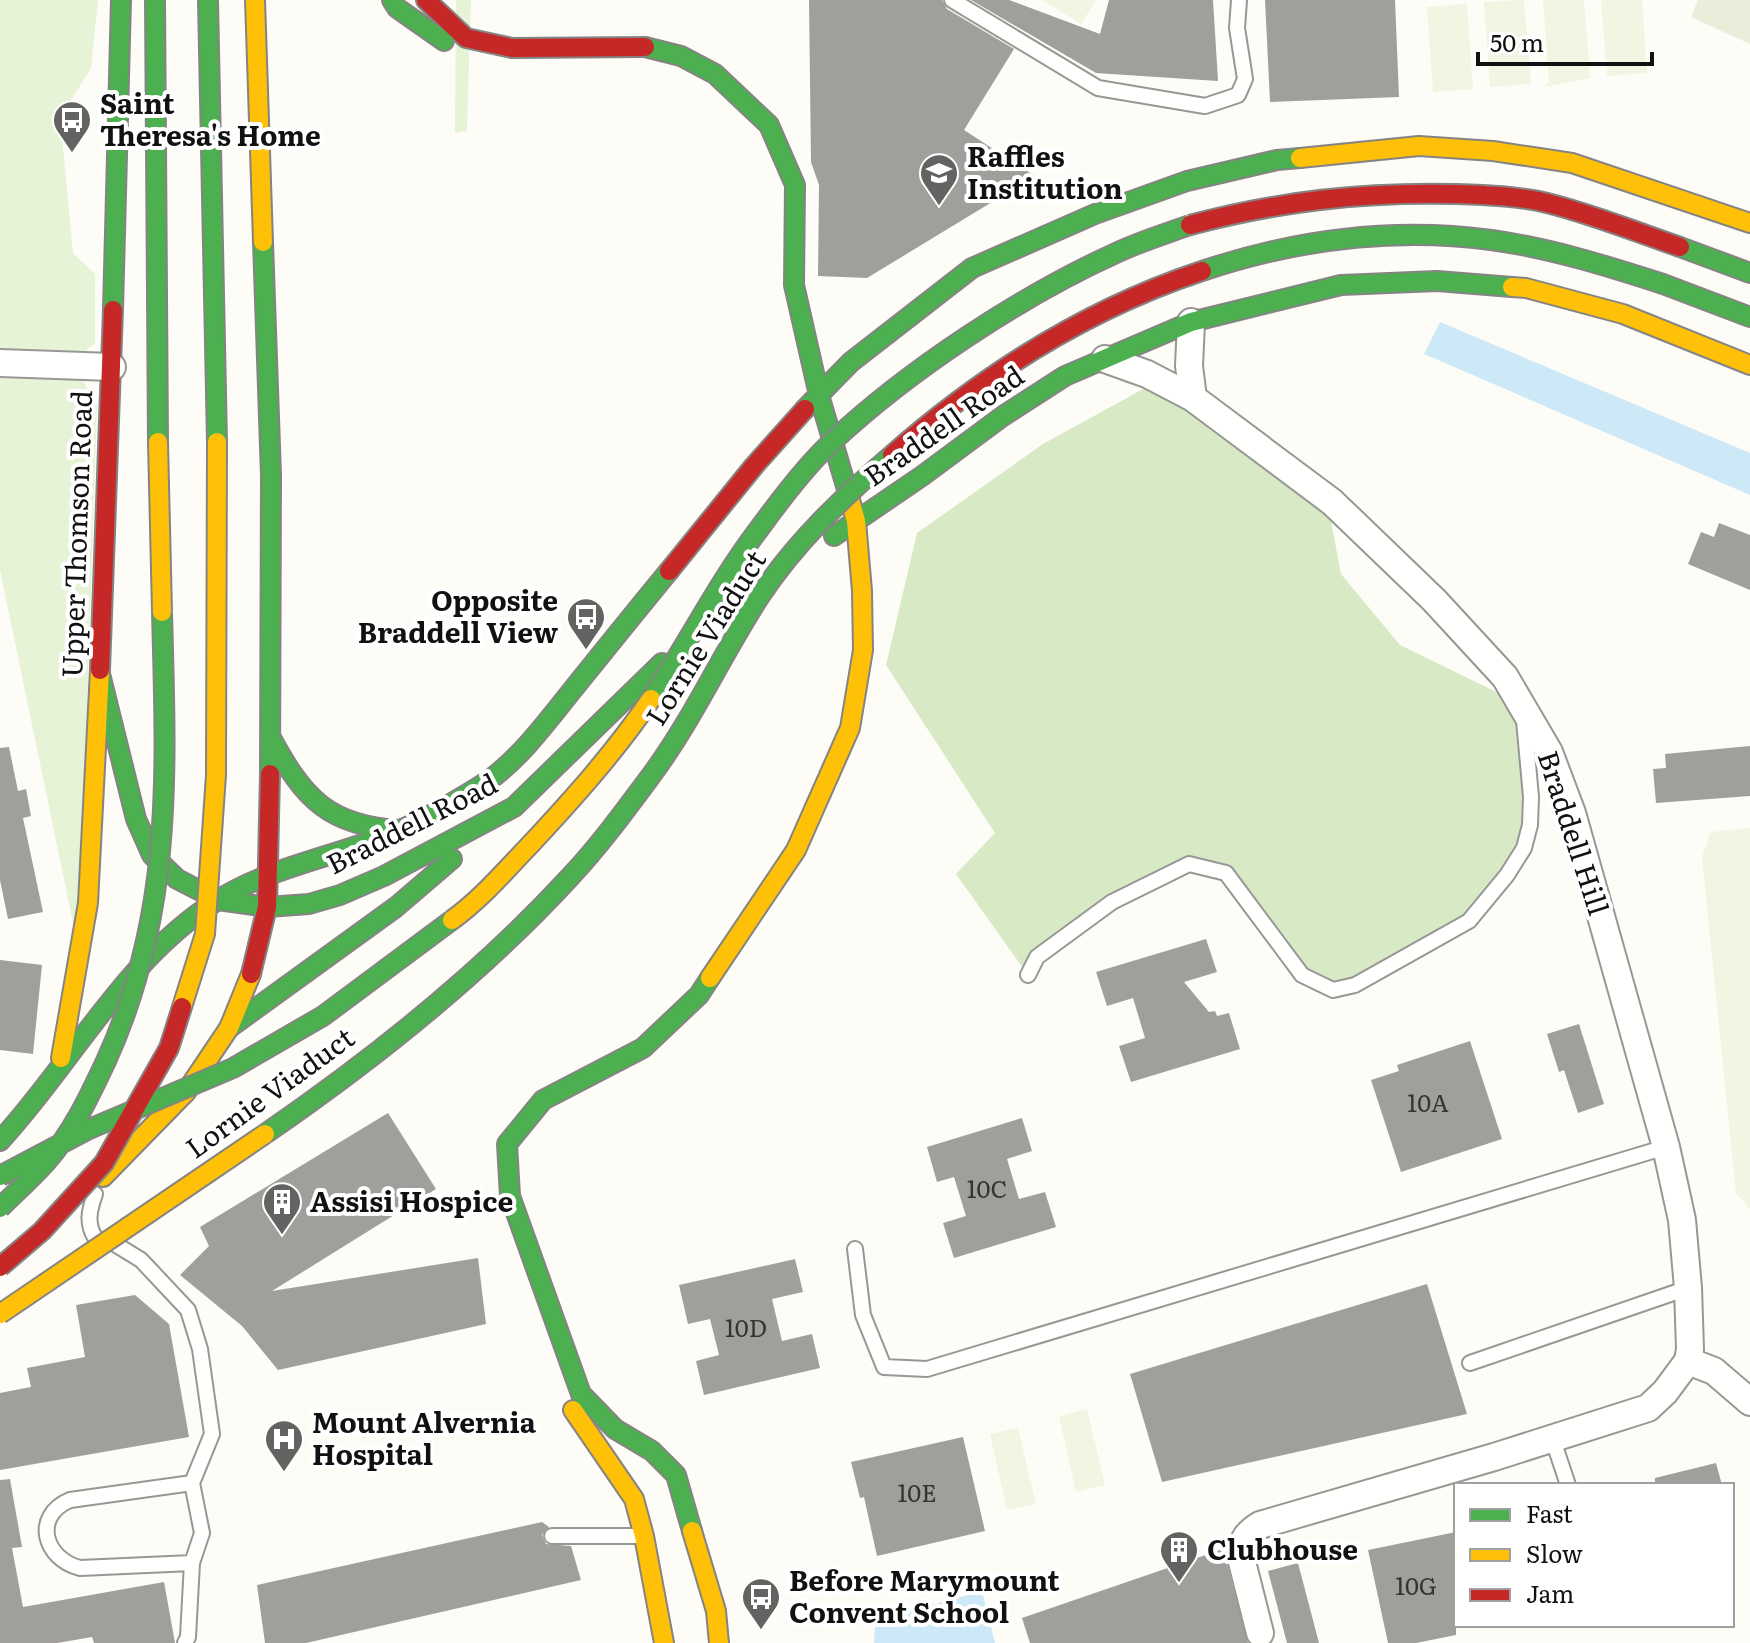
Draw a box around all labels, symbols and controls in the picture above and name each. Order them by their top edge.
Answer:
scale bar [1478,16,1652,66]
text: 50 m [1490,24,1544,59]
place label: Saint Theresa's Home [100,81,321,155]
bus stop icon: Saint Theresa's Home [51,99,93,154]
place label: Raffles Institution [967,134,1123,208]
school or university icon: Raffles Institution [918,152,960,207]
street label: Braddell Road [854,354,1031,495]
street label: Upper Thomson Road [49,389,101,678]
street label: Lornie Viaduct [634,541,775,733]
place label: Opposite Braddell View [358,578,559,652]
bus stop icon: Opposite Braddell View [565,596,607,651]
street label: Braddell Hill [1529,745,1621,920]
street label: Braddell Road [318,761,504,883]
street label: Lornie Viaduct [176,1015,362,1167]
house number: 10A [1407,1084,1449,1119]
house number: 10C [967,1170,1007,1205]
place label: Assisi Hospice [310,1179,513,1221]
building icon: Assisi Hospice [261,1181,303,1236]
house number: 10D [725,1309,767,1344]
place label: Mount Alvernia Hospital [312,1400,537,1474]
hospital icon: Mount Alvernia Hospital [263,1418,305,1473]
house number: 10E [898,1474,936,1509]
legend [1454,1483,1734,1627]
text: Fast [1526,1495,1573,1530]
place label: Clubhouse [1207,1527,1358,1569]
building icon: Clubhouse [1158,1529,1200,1584]
text: Slow [1526,1535,1583,1570]
place label: Before Marymount Convent School [789,1558,1060,1632]
house number: 10G [1395,1567,1437,1602]
text: Jam [1526,1575,1574,1610]
bus stop icon: Before Marymount Convent School [740,1576,782,1631]

